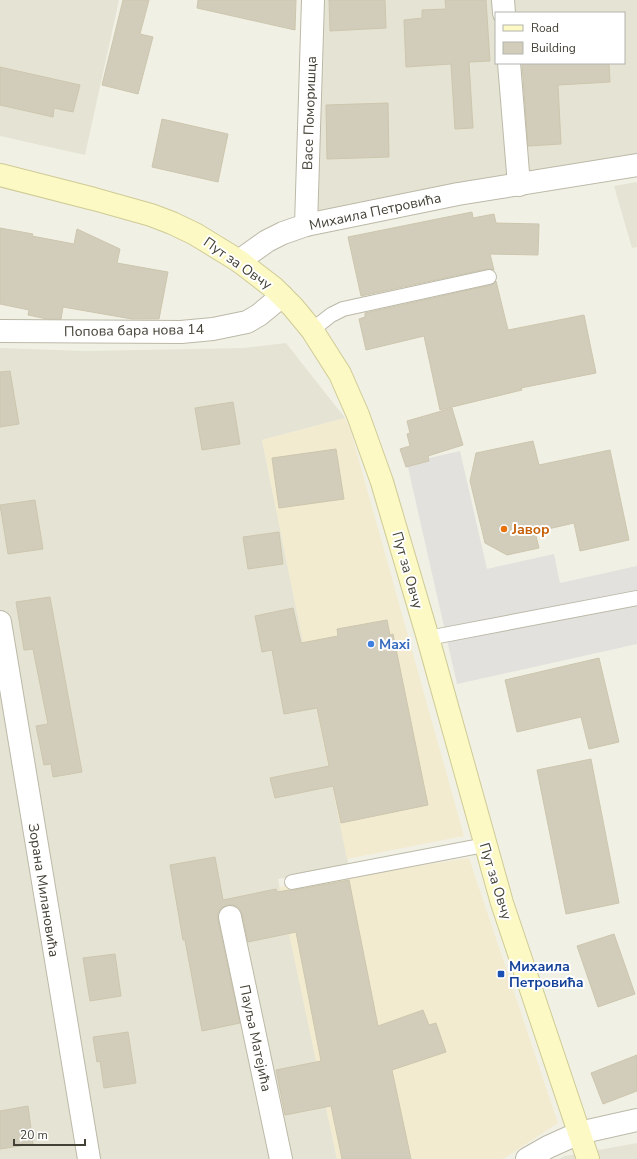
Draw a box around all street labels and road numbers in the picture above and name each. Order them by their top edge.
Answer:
street label: Васе Поморишца [298,56,321,170]
street label: Михаила Петровића [307,188,443,235]
street label: Пут за Овчу [200,233,276,294]
street label: Попова бара нова 14 [64,320,204,341]
street label: Пут за Овчу [387,529,428,612]
street label: Зорана Милановића [24,822,63,958]
street label: Пут за Овчу [475,840,516,923]
street label: Пауља Матејића [235,983,276,1093]

